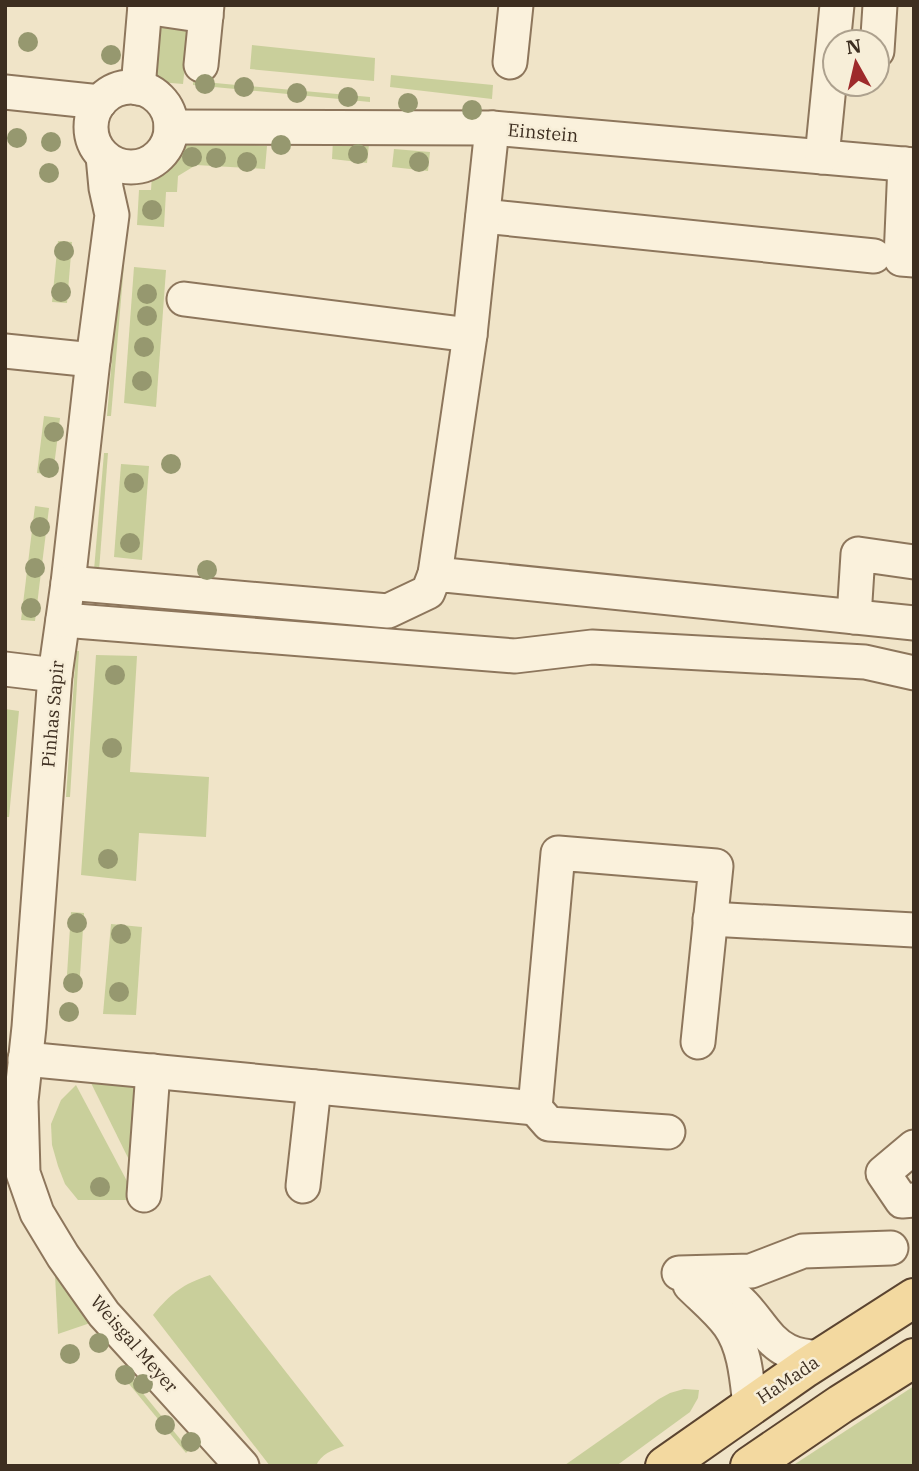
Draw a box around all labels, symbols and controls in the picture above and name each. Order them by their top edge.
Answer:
north arrow [821,28,891,98]
text: N [845,33,863,59]
street label: Einstein [507,118,579,147]
street label: Pinhas Sapir [36,659,69,769]
street label: Weisgal Meyer [86,1290,183,1397]
street label: HaMada [752,1350,823,1409]

